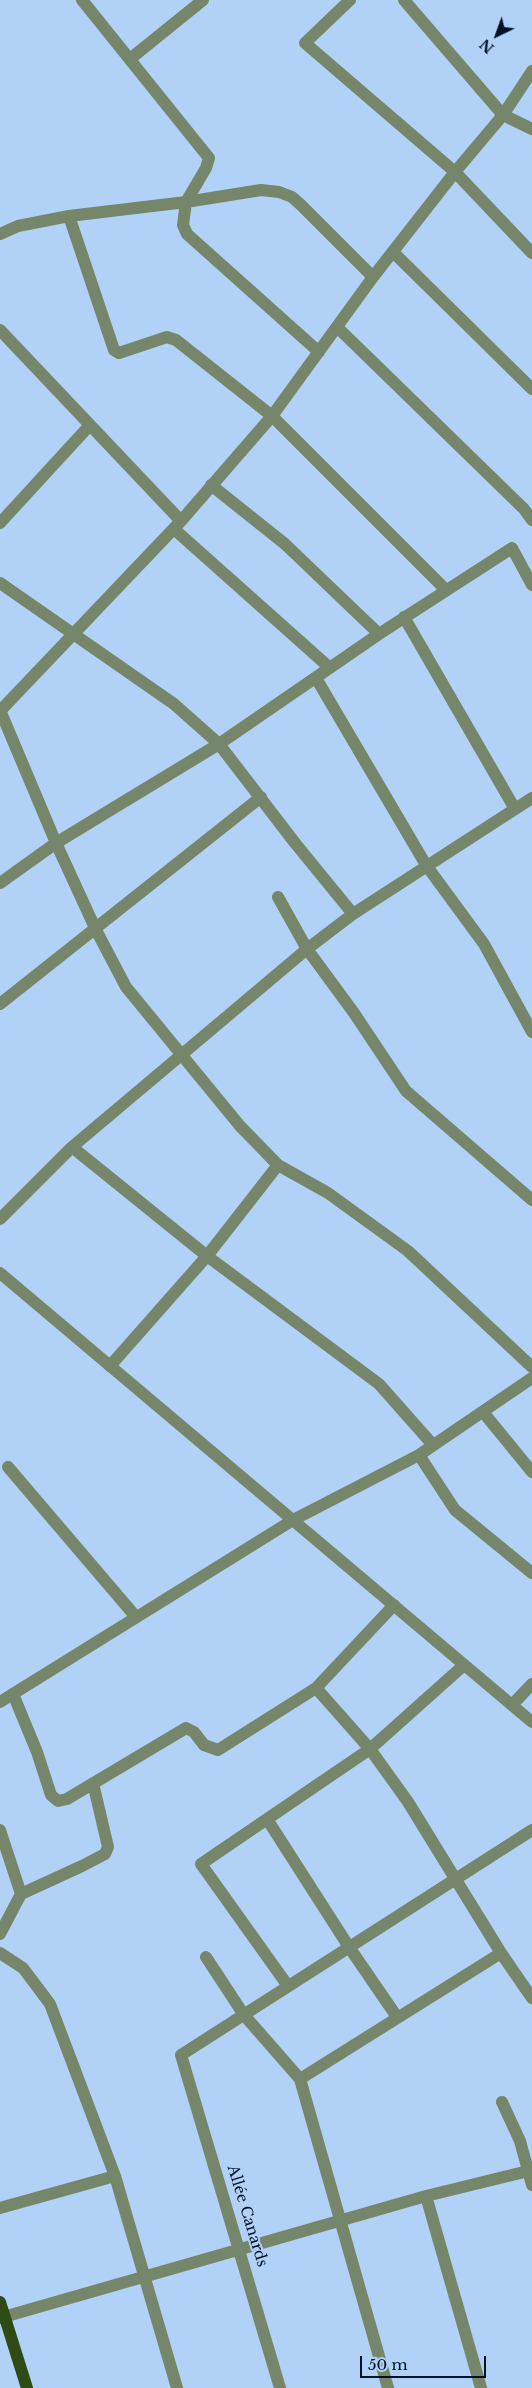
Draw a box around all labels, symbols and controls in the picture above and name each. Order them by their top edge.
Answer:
north arrow [472,10,522,60]
text: N [476,35,498,57]
street label: Allée Canards [223,2163,271,2269]
scale bar [362,2346,488,2378]
text: 50 m [368,2355,408,2374]

